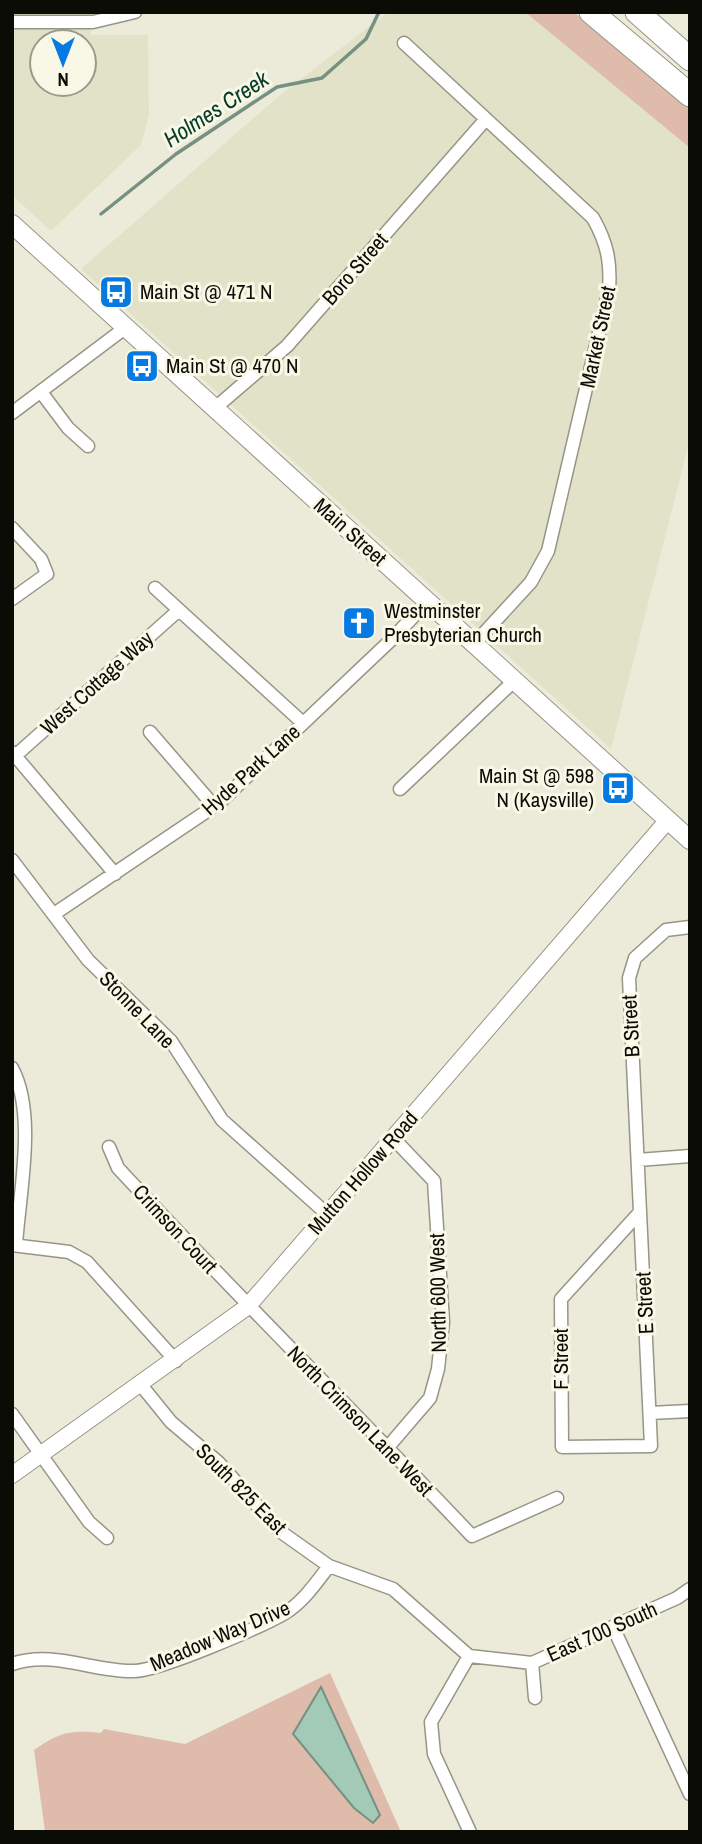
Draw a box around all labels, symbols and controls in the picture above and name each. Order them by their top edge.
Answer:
north arrow [28,28,98,98]
water label: Holmes Creek [157,62,276,154]
text: N [57,67,69,93]
street label: Boro Street [315,226,394,311]
bus stop icon: Main St @ 471 N [97,273,135,311]
place label: Main St @ 471 N [140,277,272,306]
street label: Market Street [573,283,622,390]
bus stop icon: Main St @ 470 N [123,347,161,385]
place label: Main St @ 470 N [166,351,298,380]
street label: Main Street [308,491,393,572]
place label: Westminster Presbyterian Church [384,596,542,649]
church icon: Westminster Presbyterian Church [340,604,378,642]
street label: West Cottage Way [34,624,160,741]
street label: Hyde Park Lane [195,718,306,822]
place label: Main St @ 598 N (Kaysville) [479,761,594,814]
bus stop icon: Main St @ 598 N (Kaysville) [599,769,637,807]
street label: Stonne Lane [93,964,182,1055]
street label: B Street [614,994,647,1058]
street label: Mutton Hollow Road [301,1105,424,1241]
street label: Crimson Court [127,1178,224,1280]
street label: North 600 West [422,1233,453,1353]
street label: E Street [628,1271,661,1335]
street label: F Street [546,1328,575,1390]
street label: North Crimson Lane West [281,1339,440,1502]
street label: South 825 East [189,1437,293,1541]
street label: Meadow Way Drive [145,1593,294,1678]
street label: East 700 South [542,1594,661,1669]

